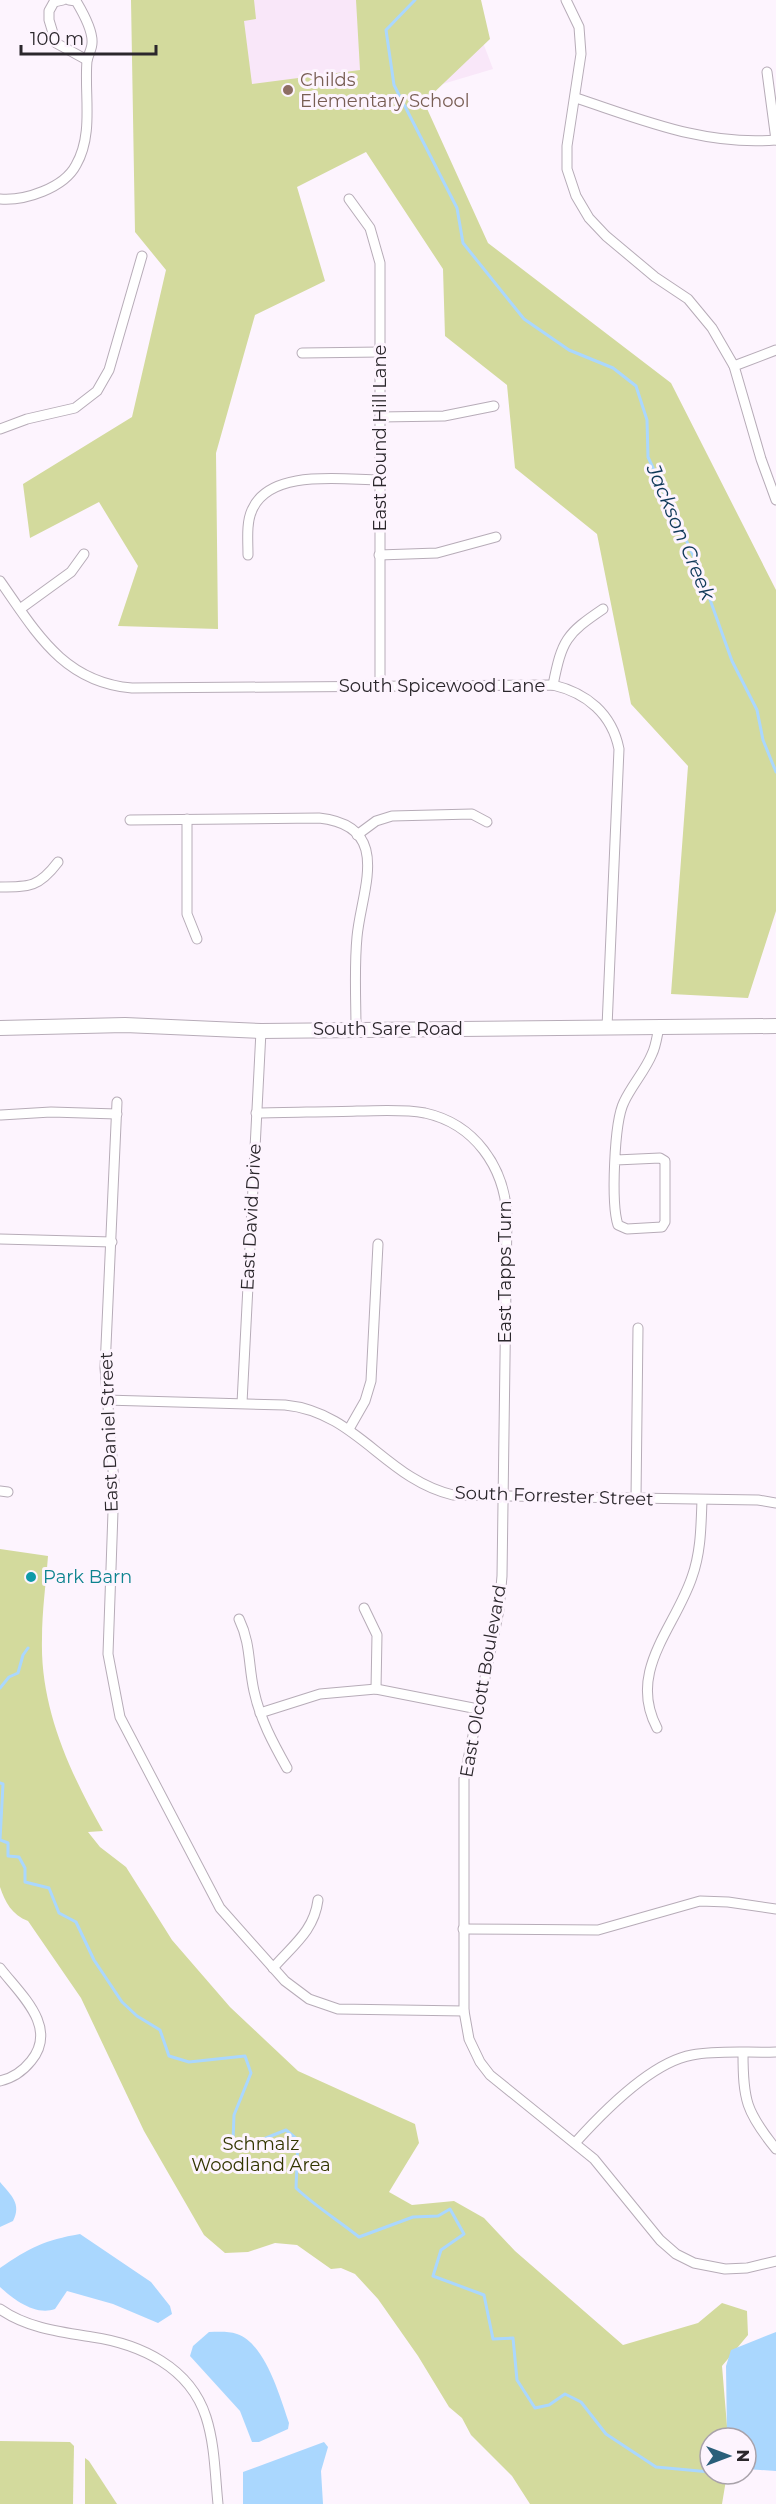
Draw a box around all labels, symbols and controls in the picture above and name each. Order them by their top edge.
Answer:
scale bar [21,18,156,56]
text: 100 m [30,28,84,50]
place label: Childs Elementary School [300,69,470,112]
marker: Childs Elementary School [281,83,295,97]
street label: East Round Hill Lane [369,344,391,531]
water label: Jackson Creek [641,460,721,605]
street label: South Spicewood Lane [339,675,545,697]
street label: South Sare Road [313,1018,463,1040]
street label: East David Drive [236,1143,266,1291]
street label: East Tapps Turn [494,1200,516,1344]
street label: East Daniel Street [95,1351,123,1513]
street label: South Forrester Street [454,1482,654,1510]
place label: Park Barn [43,1566,132,1588]
marker: Park Barn [24,1570,38,1584]
street label: East Olcott Boulevard [455,1583,511,1779]
park label: Schmalz Woodland Area [191,2133,331,2176]
north arrow [698,2426,758,2486]
text: N [733,2450,752,2462]

